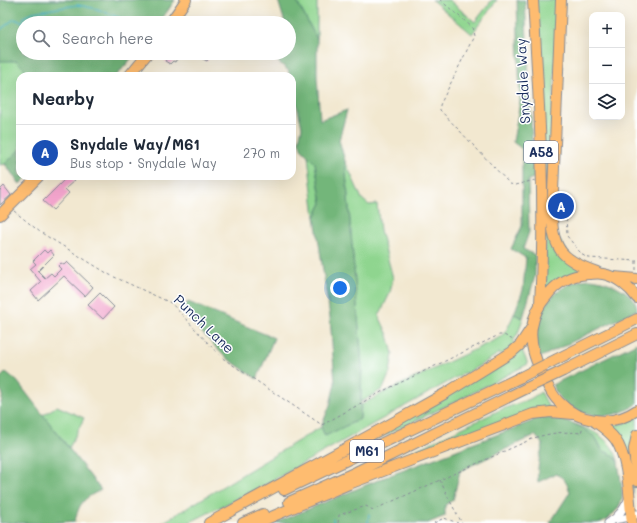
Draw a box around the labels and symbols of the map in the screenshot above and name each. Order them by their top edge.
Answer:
street label: Snydale Way [511,38,534,124]
road number: A58 [524,141,558,163]
pin: A [548,191,574,221]
your location [330,278,350,298]
street label: Punch Lane [170,290,239,357]
road number: M61 [350,440,384,462]

